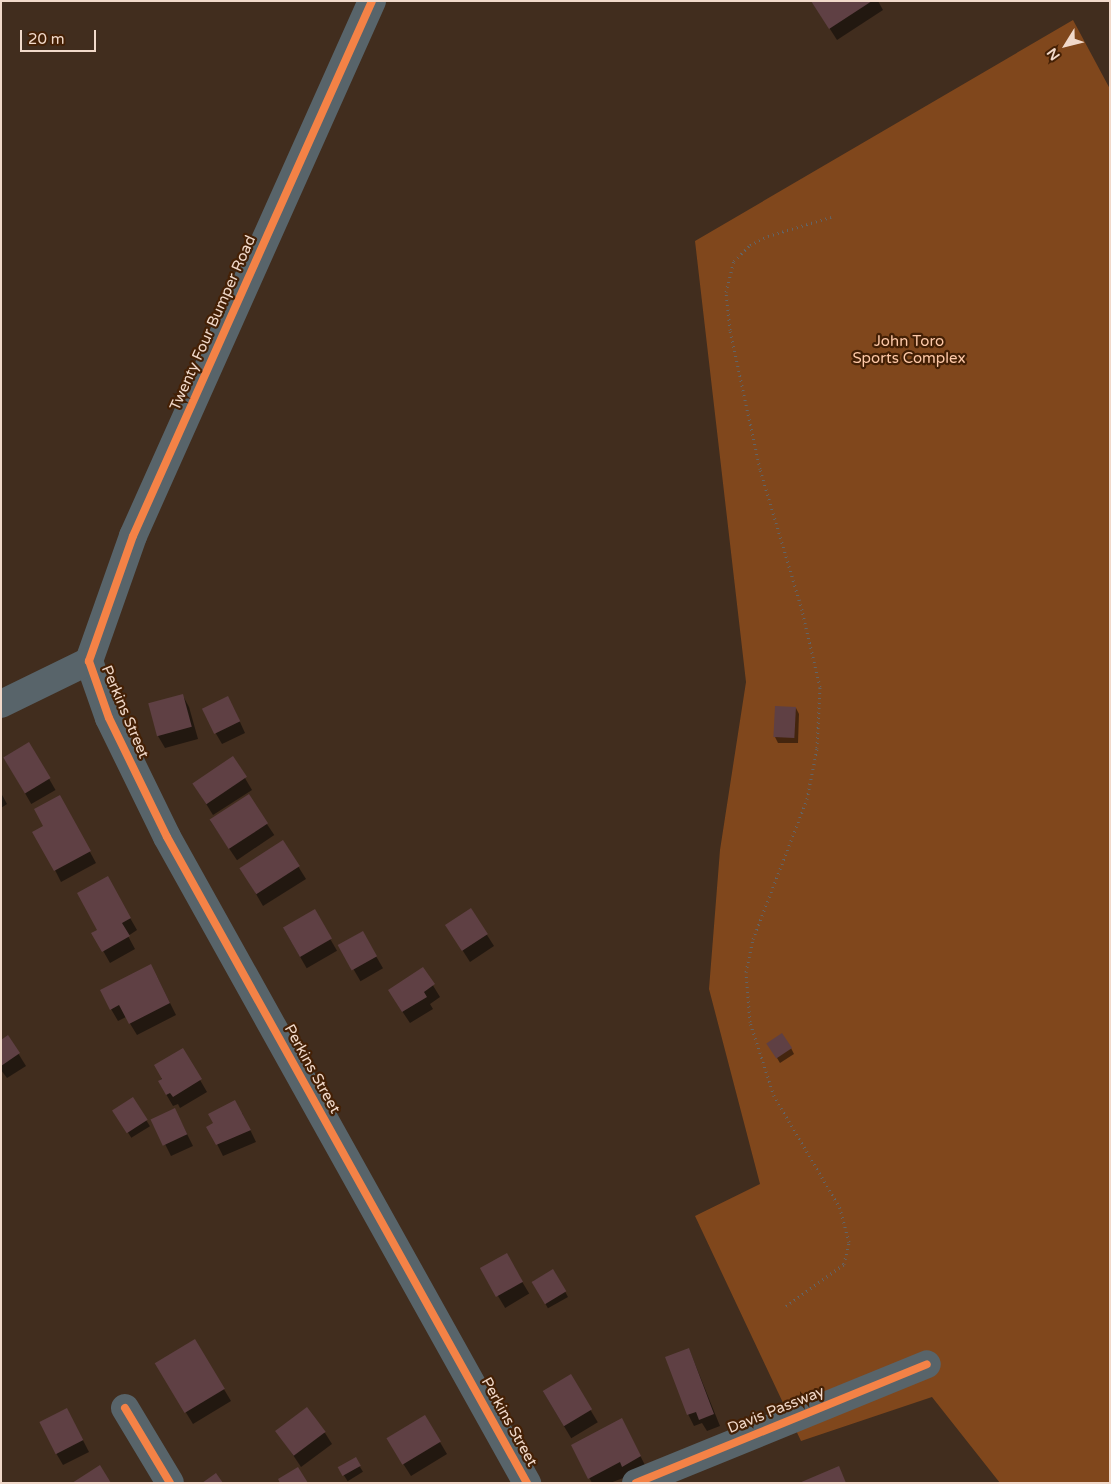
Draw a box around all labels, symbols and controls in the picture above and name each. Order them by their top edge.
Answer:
scale bar [22,20,99,52]
north arrow [1041,20,1091,70]
text: 20 m [28,30,65,48]
text: N [1043,45,1064,64]
street label: Twenty Four Bumper Road [166,233,260,413]
park label: John Toro Sports Complex [852,332,966,367]
street label: Perkins Street [97,663,153,761]
street label: Perkins Street [280,1021,344,1117]
street label: Perkins Street [477,1374,541,1470]
street label: Davis Passway [725,1382,827,1438]

